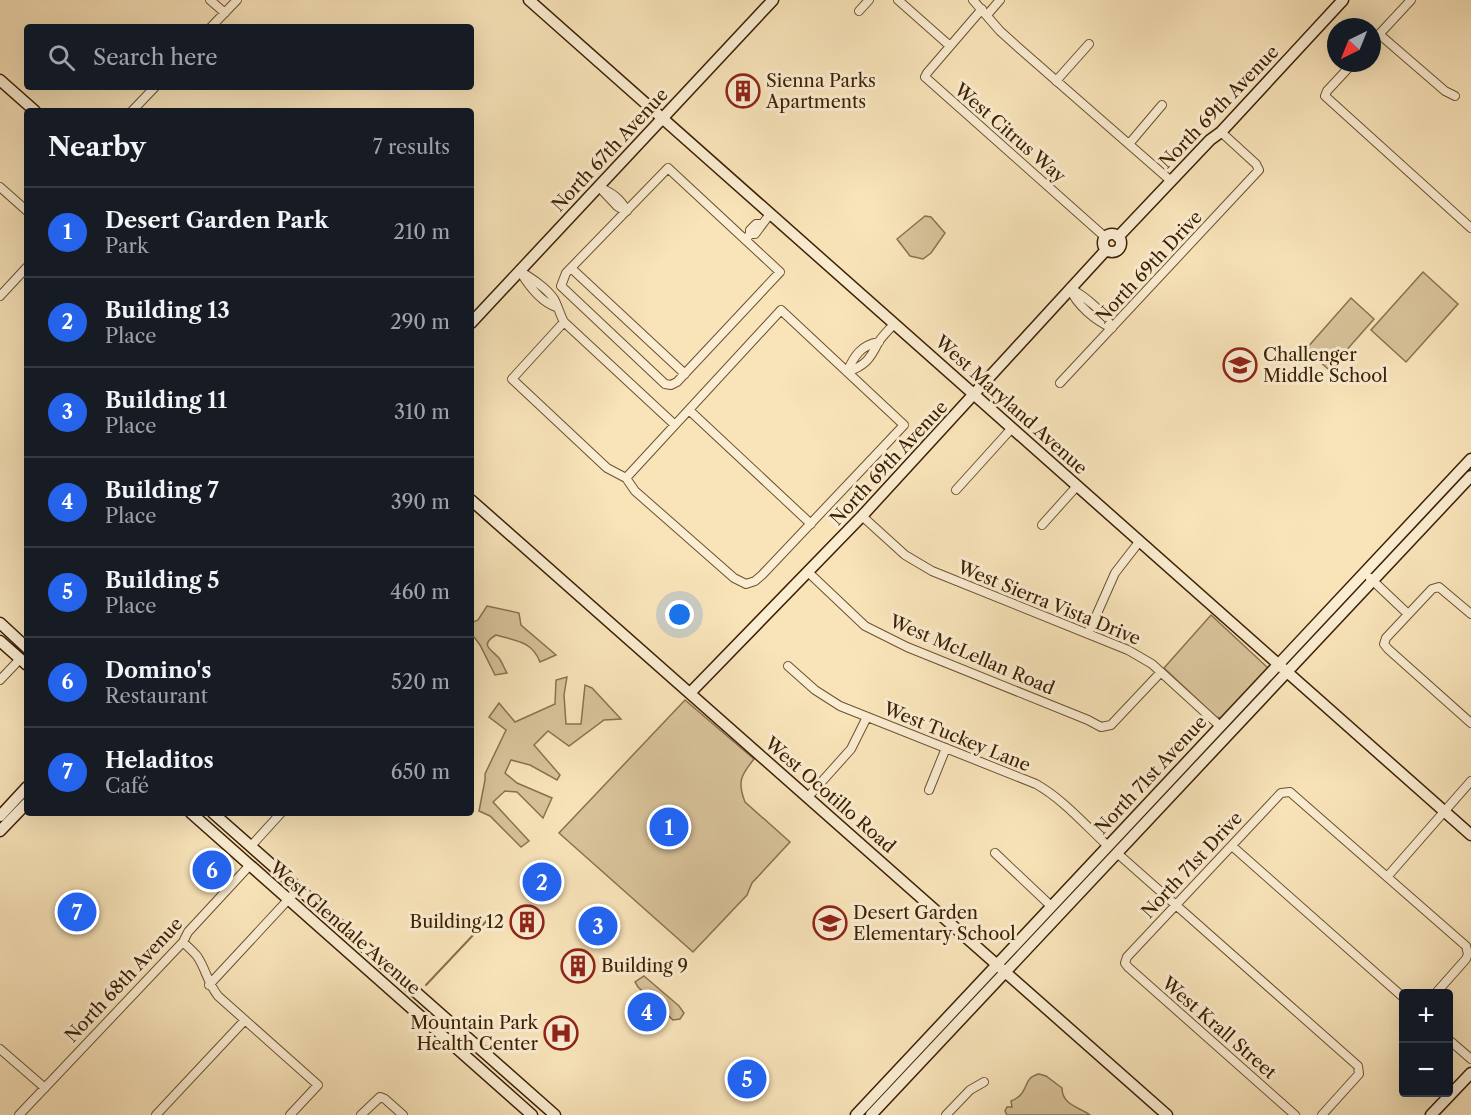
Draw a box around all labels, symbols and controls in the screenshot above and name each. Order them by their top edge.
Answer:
north arrow [1327,18,1381,72]
search box [24,24,474,90]
icon: search [45,41,78,74]
street label: North 69th Avenue [1155,41,1283,173]
text: Search here [93,44,218,71]
place label: Sienna Parks Apartments [765,70,876,113]
building icon: Sienna Parks Apartments [725,73,761,109]
street label: West Citrus Way [949,78,1071,188]
street label: North 67th Avenue [547,84,673,216]
text: Nearby [48,131,146,163]
text: 7 results [373,135,450,159]
street label: North 69th Drive [1091,206,1207,328]
text: Desert Garden Park [105,207,329,234]
text: 1 [63,220,72,244]
text: 210 m [393,220,450,244]
text: Park [105,234,148,258]
text: Building 13 [105,297,230,324]
text: 2 [62,310,73,334]
text: 290 m [390,310,450,334]
text: Place [105,324,156,348]
street label: West Maryland Avenue [930,330,1092,479]
place label: Challenger Middle School [1263,344,1388,387]
school or university icon: Challenger Middle School [1222,347,1258,383]
text: Building 11 [105,387,227,414]
street label: North 69th Avenue [826,396,952,530]
text: 3 [62,400,73,424]
text: 310 m [394,400,450,424]
text: Place [105,414,156,438]
text: Building 7 [105,477,219,504]
text: 4 [62,490,73,514]
text: 390 m [391,490,450,514]
text: Place [105,504,156,528]
street label: West Sierra Vista Drive [953,556,1144,650]
text: Building 5 [105,567,220,594]
text: 5 [62,580,73,604]
text: 460 m [390,580,450,604]
text: Place [105,594,156,618]
your location [665,600,694,629]
street label: West McLellan Road [885,610,1058,700]
text: Domino's [105,657,211,684]
text: 6 [62,670,73,694]
text: 520 m [391,670,450,694]
text: Restaurant [105,684,208,708]
street label: West Tuckey Lane [879,697,1034,776]
street label: North 71st Avenue [1090,711,1212,839]
street label: West Ocotillo Road [760,732,900,858]
text: Heladitos [105,747,214,774]
text: 7 [62,760,73,784]
text: 650 m [391,760,450,784]
text: Café [105,774,149,798]
pin: 1 [650,804,688,850]
street label: North 71st Drive [1137,807,1247,923]
pin: 6 [192,848,232,892]
street label: West Glendale Avenue [264,856,425,999]
pin: 2 [522,860,562,904]
pin: 7 [58,890,97,934]
place label: Desert Garden Elementary School [853,902,1016,945]
building icon: Building 12 [509,904,545,940]
pin: 3 [578,904,618,948]
school or university icon: Desert Garden Elementary School [812,905,848,941]
place label: Building 12 [410,911,504,933]
street label: North 68th Avenue [61,913,187,1047]
building icon: Building 9 [560,948,596,984]
place label: Building 9 [601,955,688,977]
street label: West Krall Street [1156,972,1281,1084]
map controls [1399,989,1453,1097]
button: + [1399,989,1453,1043]
pin: 4 [628,990,666,1034]
place label: Mountain Park Health Center [410,1012,540,1055]
hospital icon: Mountain Park Health Center [543,1015,579,1051]
button: − [1399,1043,1453,1097]
pin: 5 [728,1056,766,1102]

